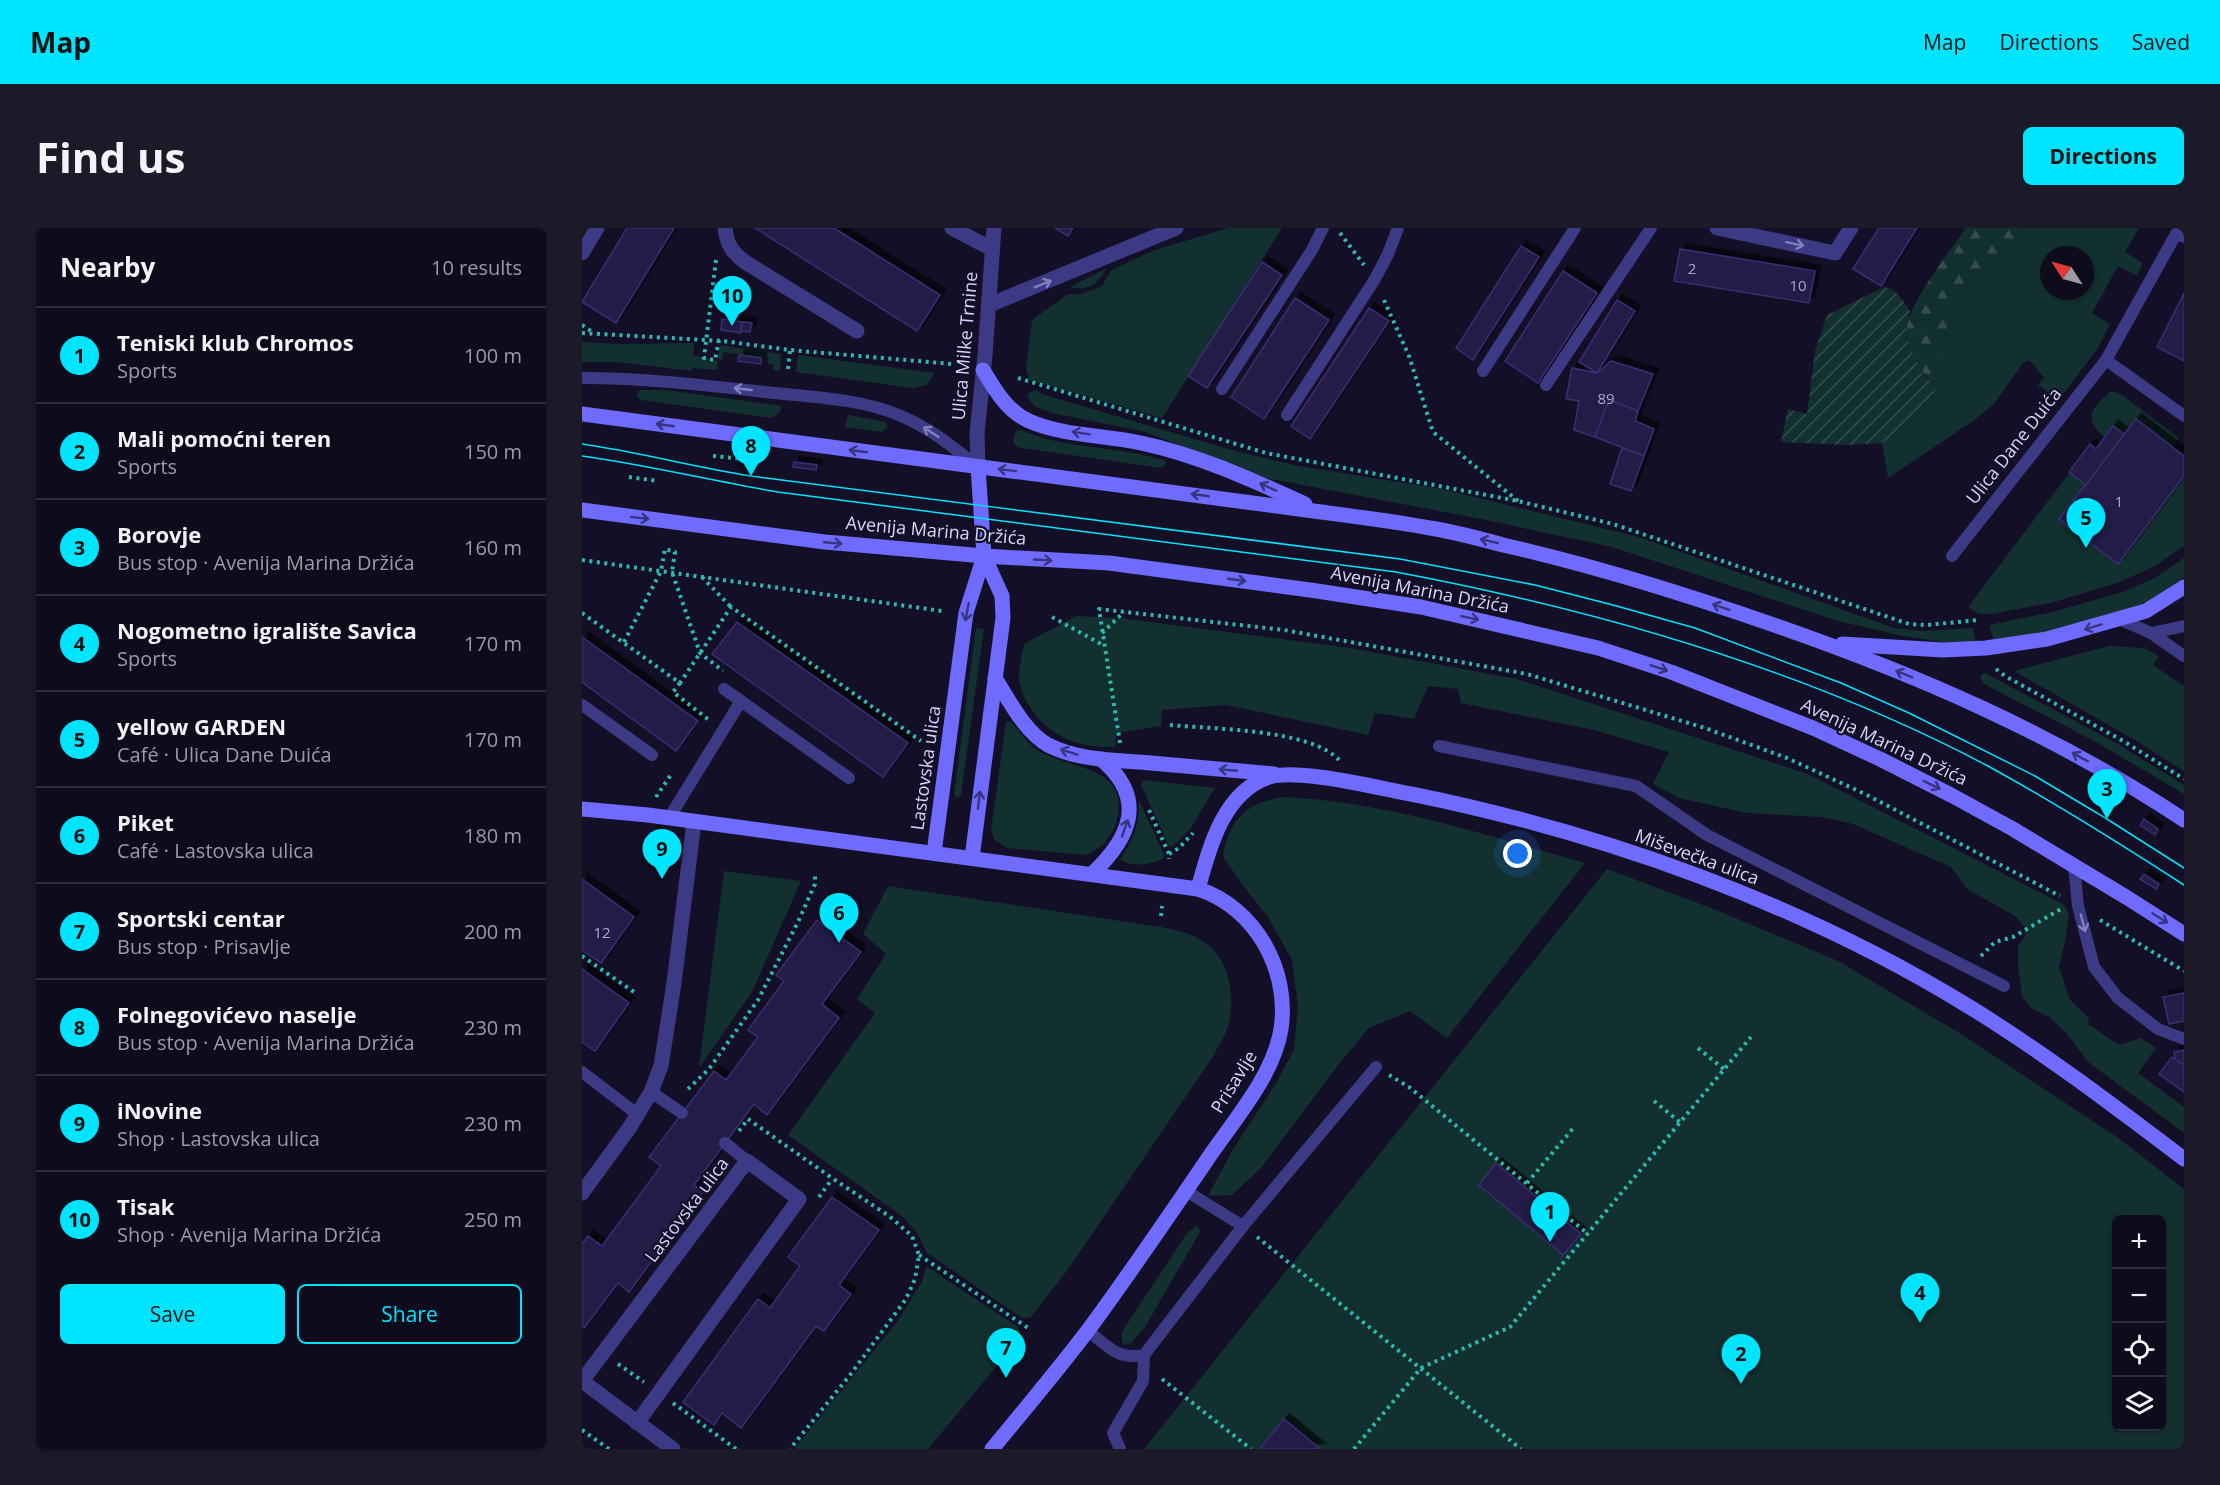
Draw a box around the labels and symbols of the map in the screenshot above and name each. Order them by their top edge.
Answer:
one-way arrow [1785,239,1804,250]
north arrow [2040,246,2094,300]
house number: 2 [1688,258,1696,278]
street label: Ulica Milke Trnine [946,271,982,421]
house number: 10 [1789,275,1807,295]
pin: 10 [712,276,752,326]
one-way arrow [1034,278,1052,289]
street label: Ulica Dane Duića [1960,382,2066,509]
one-way arrow [734,384,754,395]
house number: 89 [1597,388,1615,408]
one-way arrow [655,419,675,430]
pin: 8 [732,426,770,476]
one-way arrow [924,426,940,438]
one-way arrow [1072,427,1092,438]
one-way arrow [848,445,868,456]
one-way arrow [998,465,1018,476]
one-way arrow [1259,481,1277,493]
one-way arrow [1191,490,1211,501]
house number: 1 [2115,491,2123,511]
pin: 5 [2066,498,2106,548]
street label: Avenija Marina Držića [845,510,1027,550]
one-way arrow [630,512,649,523]
one-way arrow [1480,535,1499,547]
one-way arrow [823,538,843,549]
one-way arrow [1032,554,1052,565]
street label: Avenija Marina Držića [1329,560,1511,618]
one-way arrow [1226,575,1246,586]
one-way arrow [1712,600,1731,611]
one-way arrow [961,602,972,621]
one-way arrow [1461,612,1480,624]
one-way arrow [2084,622,2103,633]
one-way arrow [1649,663,1668,674]
one-way arrow [1895,668,1914,679]
street label: Avenija Marina Držića [1797,692,1972,790]
street label: Lastovska ulica [904,704,946,832]
one-way arrow [1060,746,1079,757]
one-way arrow [2072,751,2089,763]
one-way arrow [1218,764,1238,775]
pin: 3 [2088,770,2126,819]
one-way arrow [1923,779,1940,791]
one-way arrow [974,791,985,811]
one-way arrow [1121,819,1132,838]
street label: Miševečka ulica [1632,823,1763,890]
pin: 9 [642,830,682,879]
your location [1503,839,1532,868]
pin: 6 [820,894,858,943]
one-way arrow [2151,913,2168,925]
one-way arrow [2077,914,2089,933]
house number: 12 [593,922,611,942]
street label: Prisavlje [1205,1046,1262,1117]
street label: Lastovska ulica [639,1152,734,1267]
pin: 1 [1530,1192,1570,1242]
pin: 4 [1900,1274,1940,1323]
pin: 7 [986,1328,1026,1378]
pin: 2 [1722,1334,1760,1384]

